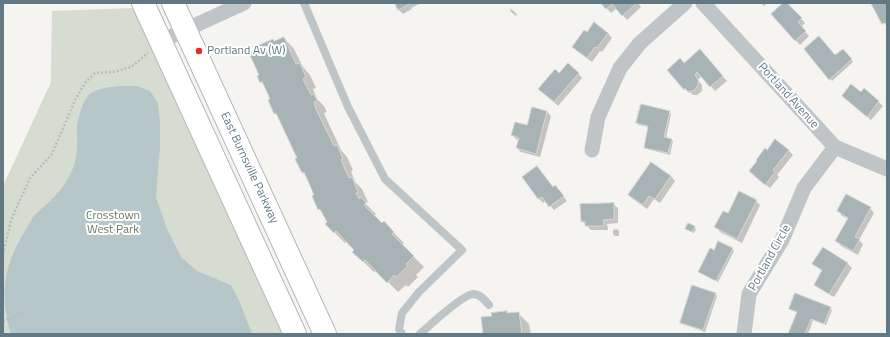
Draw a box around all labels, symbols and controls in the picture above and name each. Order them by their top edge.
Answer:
place label: Portland Av (W) [207,44,285,58]
marker: Portland Av (W) [194,46,204,56]
street label: Portland Avenue [755,60,821,132]
street label: East Burnsville Parkway [217,110,281,226]
park label: Crosstown West Park [86,209,140,237]
street label: Portland Circle [746,222,794,294]

